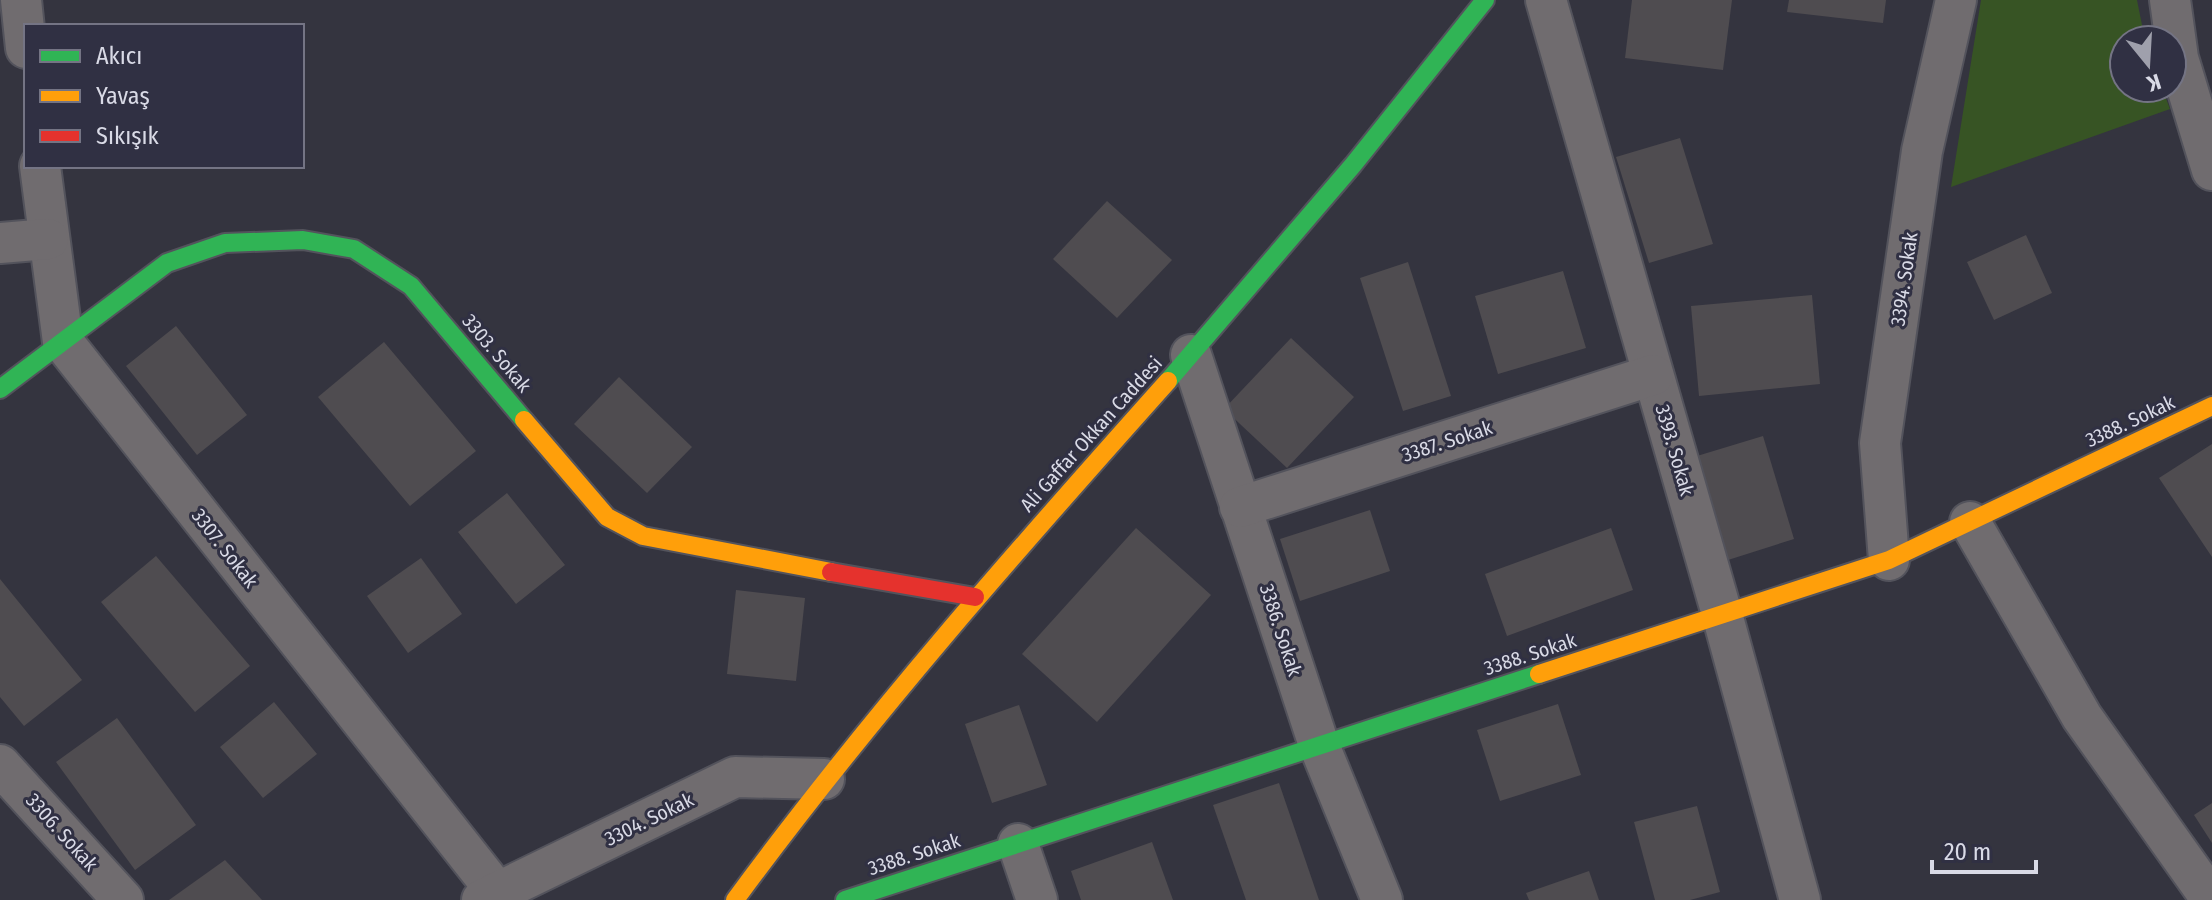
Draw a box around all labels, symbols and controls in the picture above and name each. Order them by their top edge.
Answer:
legend [24,24,304,168]
north arrow [2108,24,2188,104]
text: Akıcı [96,42,142,70]
text: K [2143,68,2164,98]
text: Yavaş [96,82,150,110]
text: Sıkışık [96,122,159,150]
street label: 3394. Sokak [1886,230,1923,328]
street label: 3303. Sokak [457,309,537,398]
street label: Ali Gaffar Okkan Caddesi [1015,351,1167,517]
street label: 3388. Sokak [2082,390,2179,452]
street label: 3393. Sokak [1651,402,1700,499]
street label: 3387. Sokak [1399,415,1496,467]
street label: 3307. Sokak [187,504,264,593]
street label: 3386. Sokak [1255,581,1307,680]
street label: 3388. Sokak [1481,628,1580,680]
street label: 3304. Sokak [601,787,698,851]
street label: 3306. Sokak [21,788,103,876]
scale bar [1932,824,2036,874]
street label: 3388. Sokak [865,828,964,880]
text: 20 m [1944,838,1991,866]

